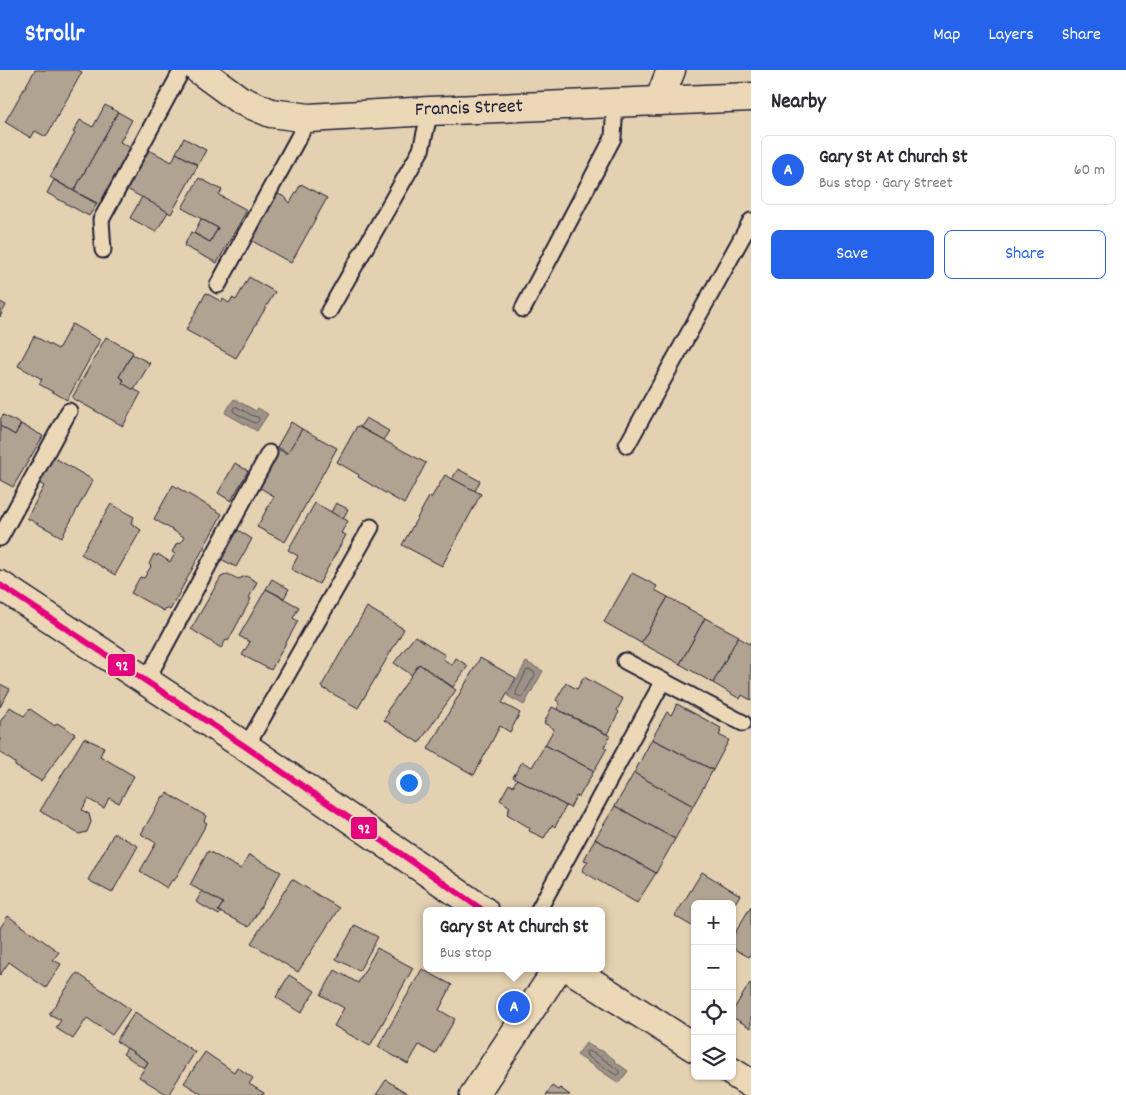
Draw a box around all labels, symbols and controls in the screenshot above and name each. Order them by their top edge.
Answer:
text: Strollr [25,18,84,52]
text: Map [933,23,960,48]
text: Layers [988,23,1034,48]
text: Share [1062,23,1101,48]
text: Nearby [771,88,826,118]
street label: Francis Street [414,93,524,125]
text: Gary St At Church St [819,145,968,172]
text: A [784,159,792,182]
text: 60 m [1074,159,1105,182]
text: Bus stop · Gary Street [819,172,953,195]
button: Save [771,230,934,279]
button: Share [944,230,1106,279]
line badge: 92 [107,653,136,677]
text: 92 [116,657,128,677]
your location [396,770,422,796]
line badge: 92 [350,816,378,840]
text: 92 [358,820,370,840]
map controls [691,900,736,1080]
button: + [691,900,736,945]
popup [423,907,605,972]
text: Gary St At Church St [440,915,588,942]
text: Bus stop [440,942,492,965]
button: − [691,945,736,990]
pin: A [498,988,530,1026]
button: locate [691,990,736,1035]
button: layers [691,1035,736,1080]

